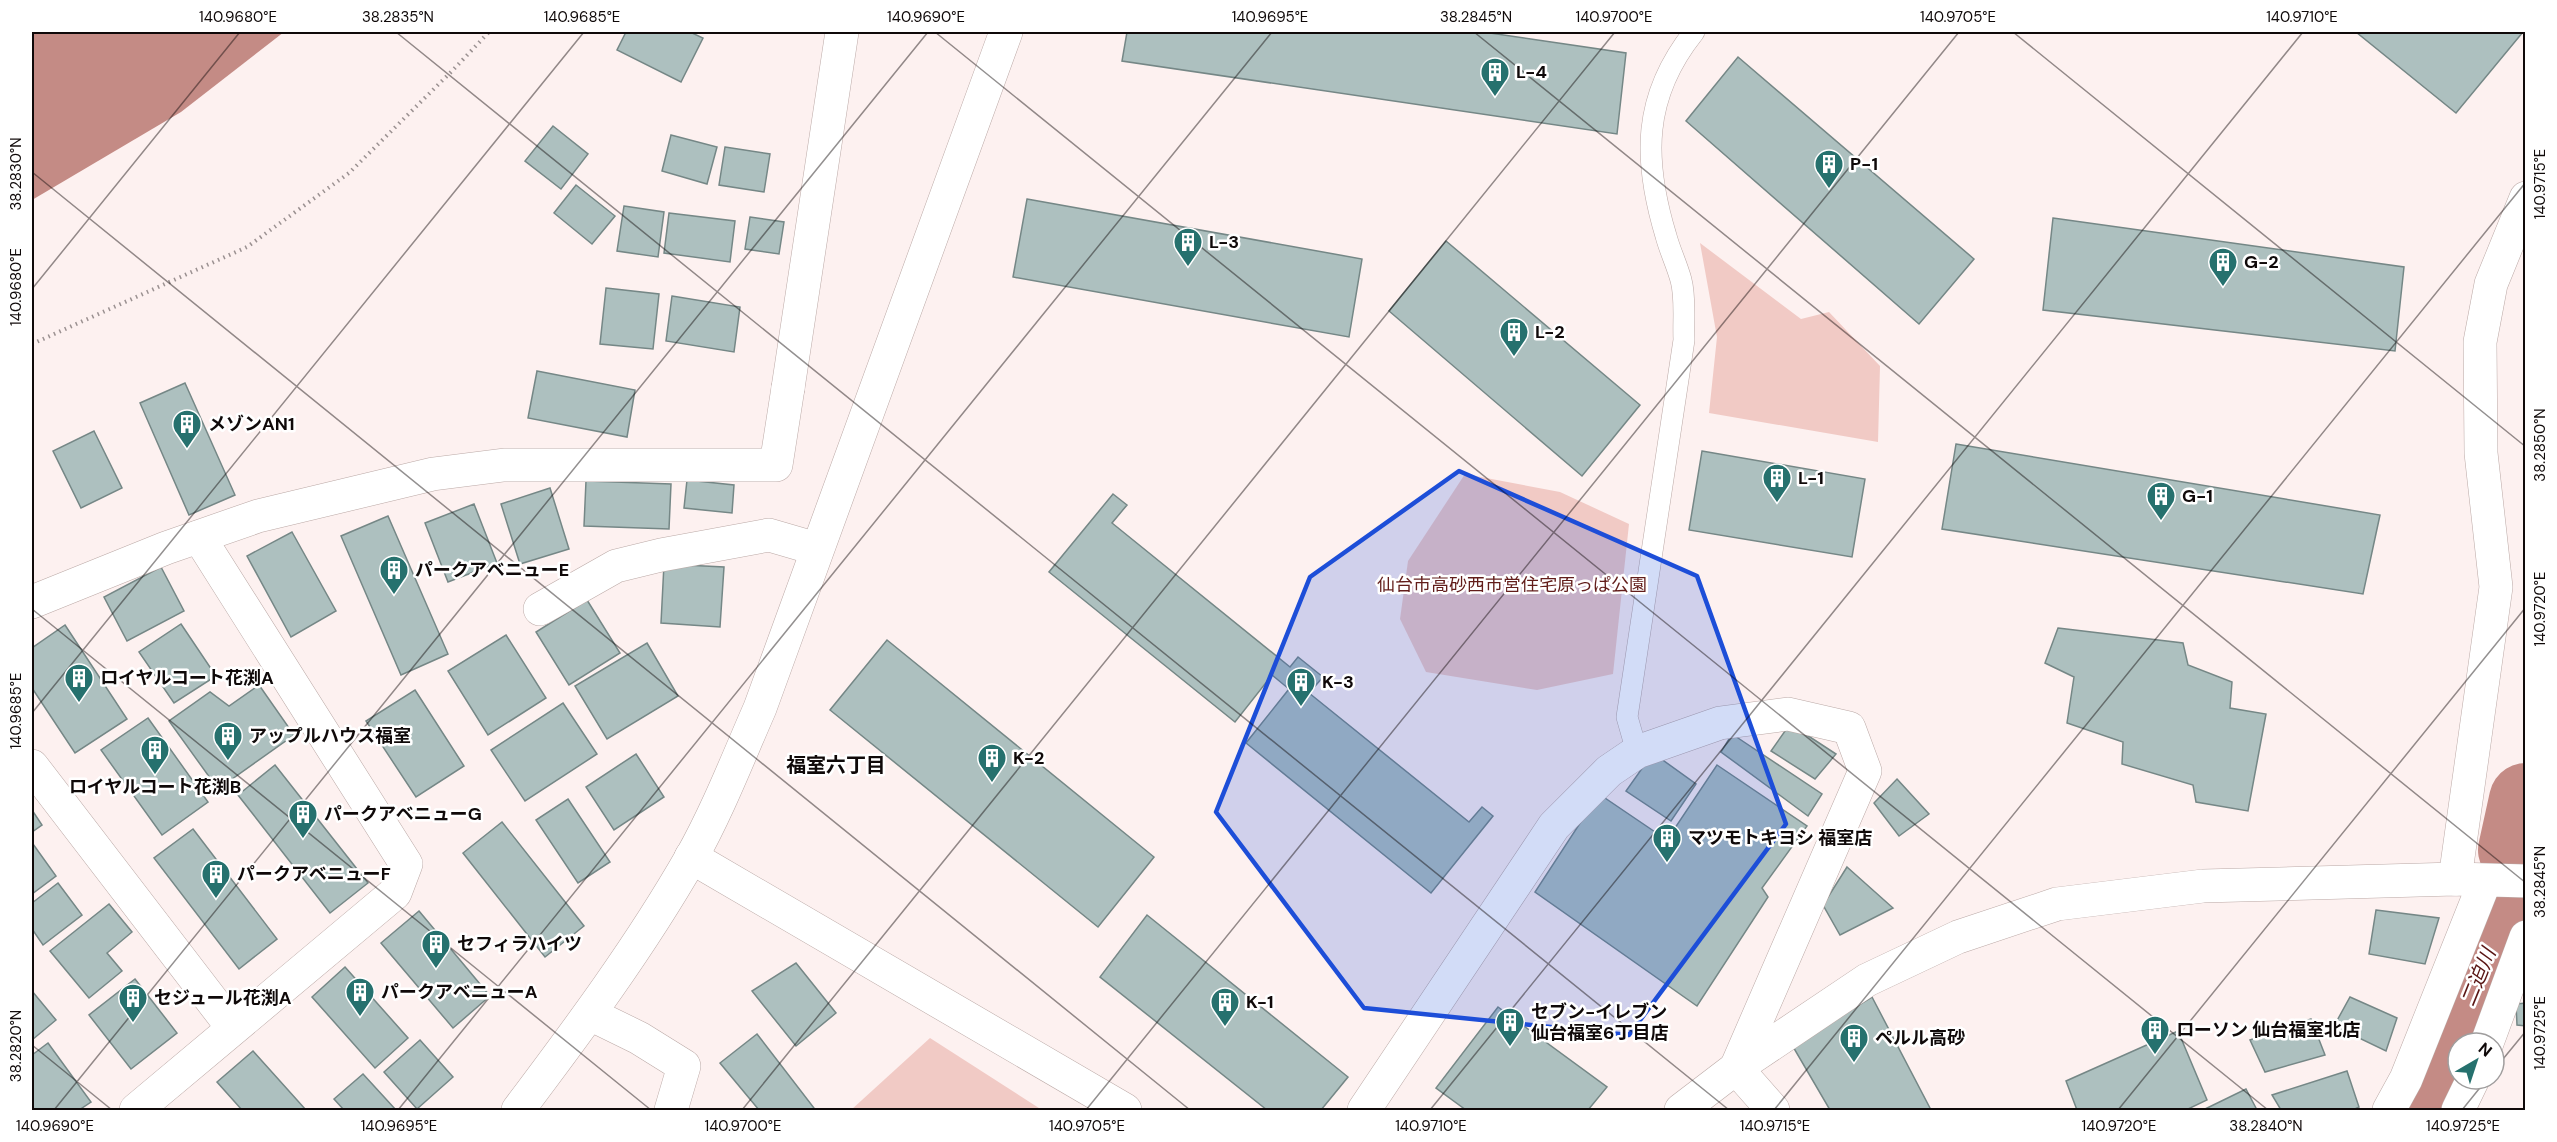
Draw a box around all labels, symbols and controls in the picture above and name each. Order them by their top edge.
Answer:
text: 140.9680°E [199,7,277,27]
text: 38.2835°N [362,7,434,27]
text: 140.9685°E [544,7,620,27]
text: 140.9690°E [887,7,965,27]
text: 140.9695°E [1232,7,1308,27]
text: 38.2845°N [1440,7,1512,27]
text: 140.9700°E [1576,7,1652,27]
text: 140.9705°E [1920,7,1996,27]
text: 140.9710°E [2266,7,2338,27]
building icon: L-4 [1479,56,1511,98]
place label: L-4 [1516,60,1547,84]
text: 38.2830°N [6,137,26,211]
building icon: P-1 [1813,148,1845,190]
text: 140.9715°E [2530,149,2550,219]
place label: P-1 [1850,152,1878,176]
building icon: L-3 [1172,226,1204,268]
place label: L-3 [1209,230,1239,254]
building icon: G-2 [2207,246,2239,288]
text: 140.9680°E [6,248,26,326]
place label: G-2 [2244,250,2279,274]
building icon: L-2 [1498,316,1530,358]
place label: L-2 [1535,320,1565,344]
building icon: メゾンAN1 [171,408,203,450]
text: 38.2850°N [2530,408,2550,482]
place label: メゾンAN1 [208,412,294,436]
building icon: L-1 [1761,462,1793,504]
place label: L-1 [1798,466,1824,490]
building icon: G-1 [2145,480,2177,522]
place label: G-1 [2182,484,2213,508]
building icon: パークアベニューE [378,554,410,596]
place label: パークアベニューE [415,558,569,582]
text: 140.9720°E [2530,572,2550,647]
park label: 仙台市高砂西市営住宅原っぱ公園 [1377,573,1647,597]
building icon: ロイヤルコート花渕A [63,662,95,704]
place label: ロイヤルコート花渕A [100,666,274,690]
building icon: K-3 [1285,666,1317,708]
place label: K-3 [1322,670,1354,694]
text: 140.9685°E [6,673,26,749]
building icon: アップルハウス福室 [212,720,244,762]
place label: アップルハウス福室 [249,724,411,748]
building icon: ロイヤルコート花渕B [139,734,171,776]
building icon: K-2 [976,742,1008,784]
place label: K-2 [1013,746,1044,770]
district label: 福室六丁目 [786,752,886,778]
place label: ロイヤルコート花渕B [69,775,241,799]
building icon: パークアベニューG [287,798,319,840]
place label: パークアベニューG [324,802,482,826]
building icon: マツモトキヨシ 福室店 [1651,822,1683,864]
place label: マツモトキヨシ 福室店 [1688,826,1872,850]
text: 38.2845°N [2530,846,2550,918]
building icon: パークアベニューF [200,858,232,900]
place label: パークアベニューF [237,862,391,886]
building icon: セフィラハイツ [420,928,452,970]
place label: セフィラハイツ [457,932,582,956]
water label: 二迫川 [2455,942,2502,1010]
building icon: パークアベニューA [344,976,376,1018]
place label: パークアベニューA [381,980,538,1004]
building icon: セジュール花渕A [117,982,149,1024]
place label: セジュール花渕A [154,986,292,1010]
building icon: K-1 [1209,986,1241,1028]
place label: K-1 [1246,990,1274,1014]
text: 140.9725°E [2530,996,2550,1070]
place label: セブン-イレブン 仙台福室6丁目店 [1531,1000,1668,1045]
building icon: セブン-イレブン 仙台福室6丁目店 [1494,1006,1526,1048]
text: 38.2820°N [6,1010,26,1082]
building icon: ローソン 仙台福室北店 [2139,1014,2171,1056]
place label: ローソン 仙台福室北店 [2176,1018,2360,1042]
building icon: ペルル高砂 [1838,1022,1870,1064]
place label: ペルル高砂 [1875,1026,1965,1050]
north arrow [2446,1031,2506,1091]
text: N [2474,1038,2496,1062]
text: 140.9690°E [16,1116,94,1136]
text: 140.9695°E [361,1116,437,1136]
text: 140.9700°E [705,1116,781,1136]
text: 140.9705°E [1049,1116,1125,1136]
text: 140.9710°E [1395,1116,1467,1136]
text: 140.9715°E [1740,1116,1810,1136]
text: 140.9720°E [2082,1116,2157,1136]
text: 38.2840°N [2229,1116,2303,1136]
text: 140.9725°E [2426,1116,2500,1136]

